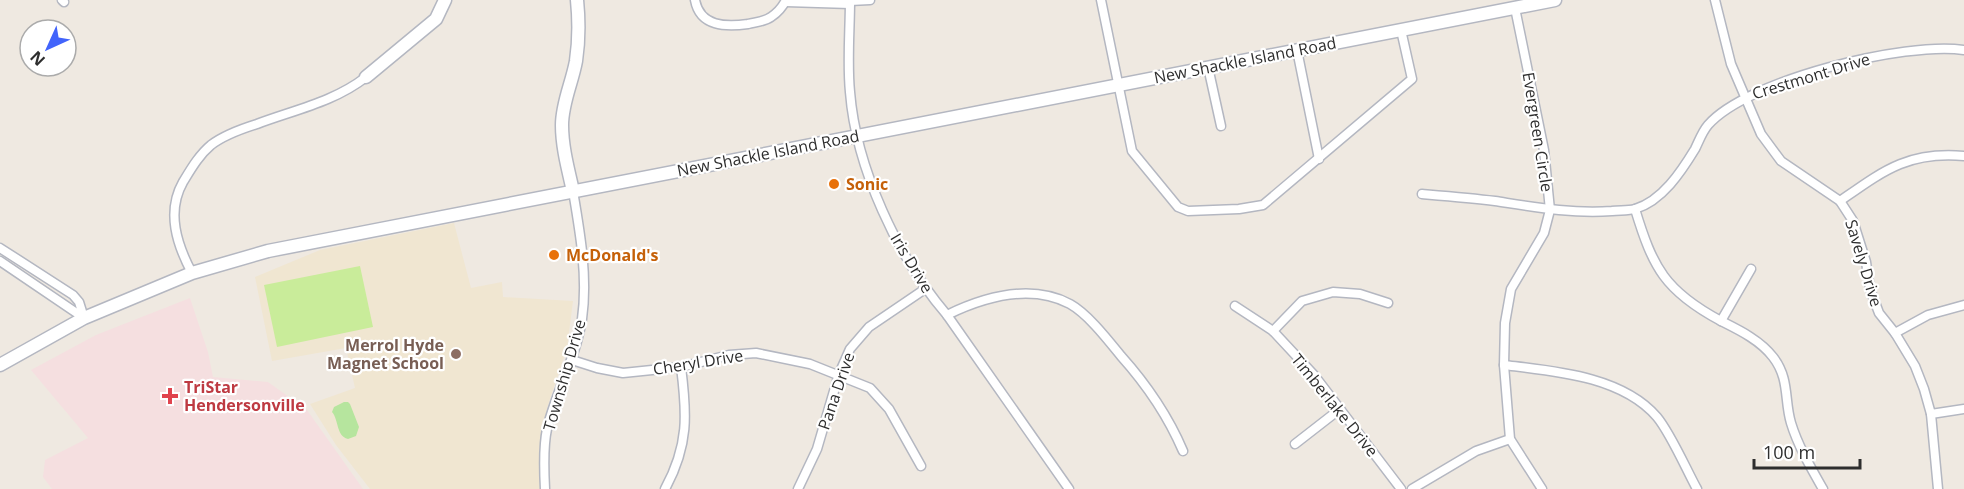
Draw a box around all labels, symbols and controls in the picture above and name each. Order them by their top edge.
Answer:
north arrow [18,18,78,78]
street label: New Shackle Island Road [1152,32,1338,88]
text: N [25,46,50,71]
street label: Crestmont Drive [1749,48,1873,104]
street label: Evergreen Circle [1518,71,1558,193]
street label: New Shackle Island Road [675,125,861,181]
place label: Sonic [846,173,888,195]
marker: Sonic [827,177,841,191]
street label: Savely Drive [1840,217,1888,309]
street label: Iris Drive [886,229,938,297]
place label: McDonald's [566,244,659,266]
marker: McDonald's [547,248,561,262]
street label: Township Drive [538,317,590,433]
place label: Merrol Hyde Magnet School [327,334,444,374]
street label: Cheryl Drive [651,344,745,380]
marker: Merrol Hyde Magnet School [449,347,463,361]
street label: Pana Drive [812,349,860,433]
street label: Timberlake Drive [1287,349,1383,461]
place label: TriStar Hendersonville [184,376,305,416]
marker: TriStar Hendersonville [161,387,179,405]
scale bar [1754,432,1860,470]
text: 100 m [1763,440,1815,464]

